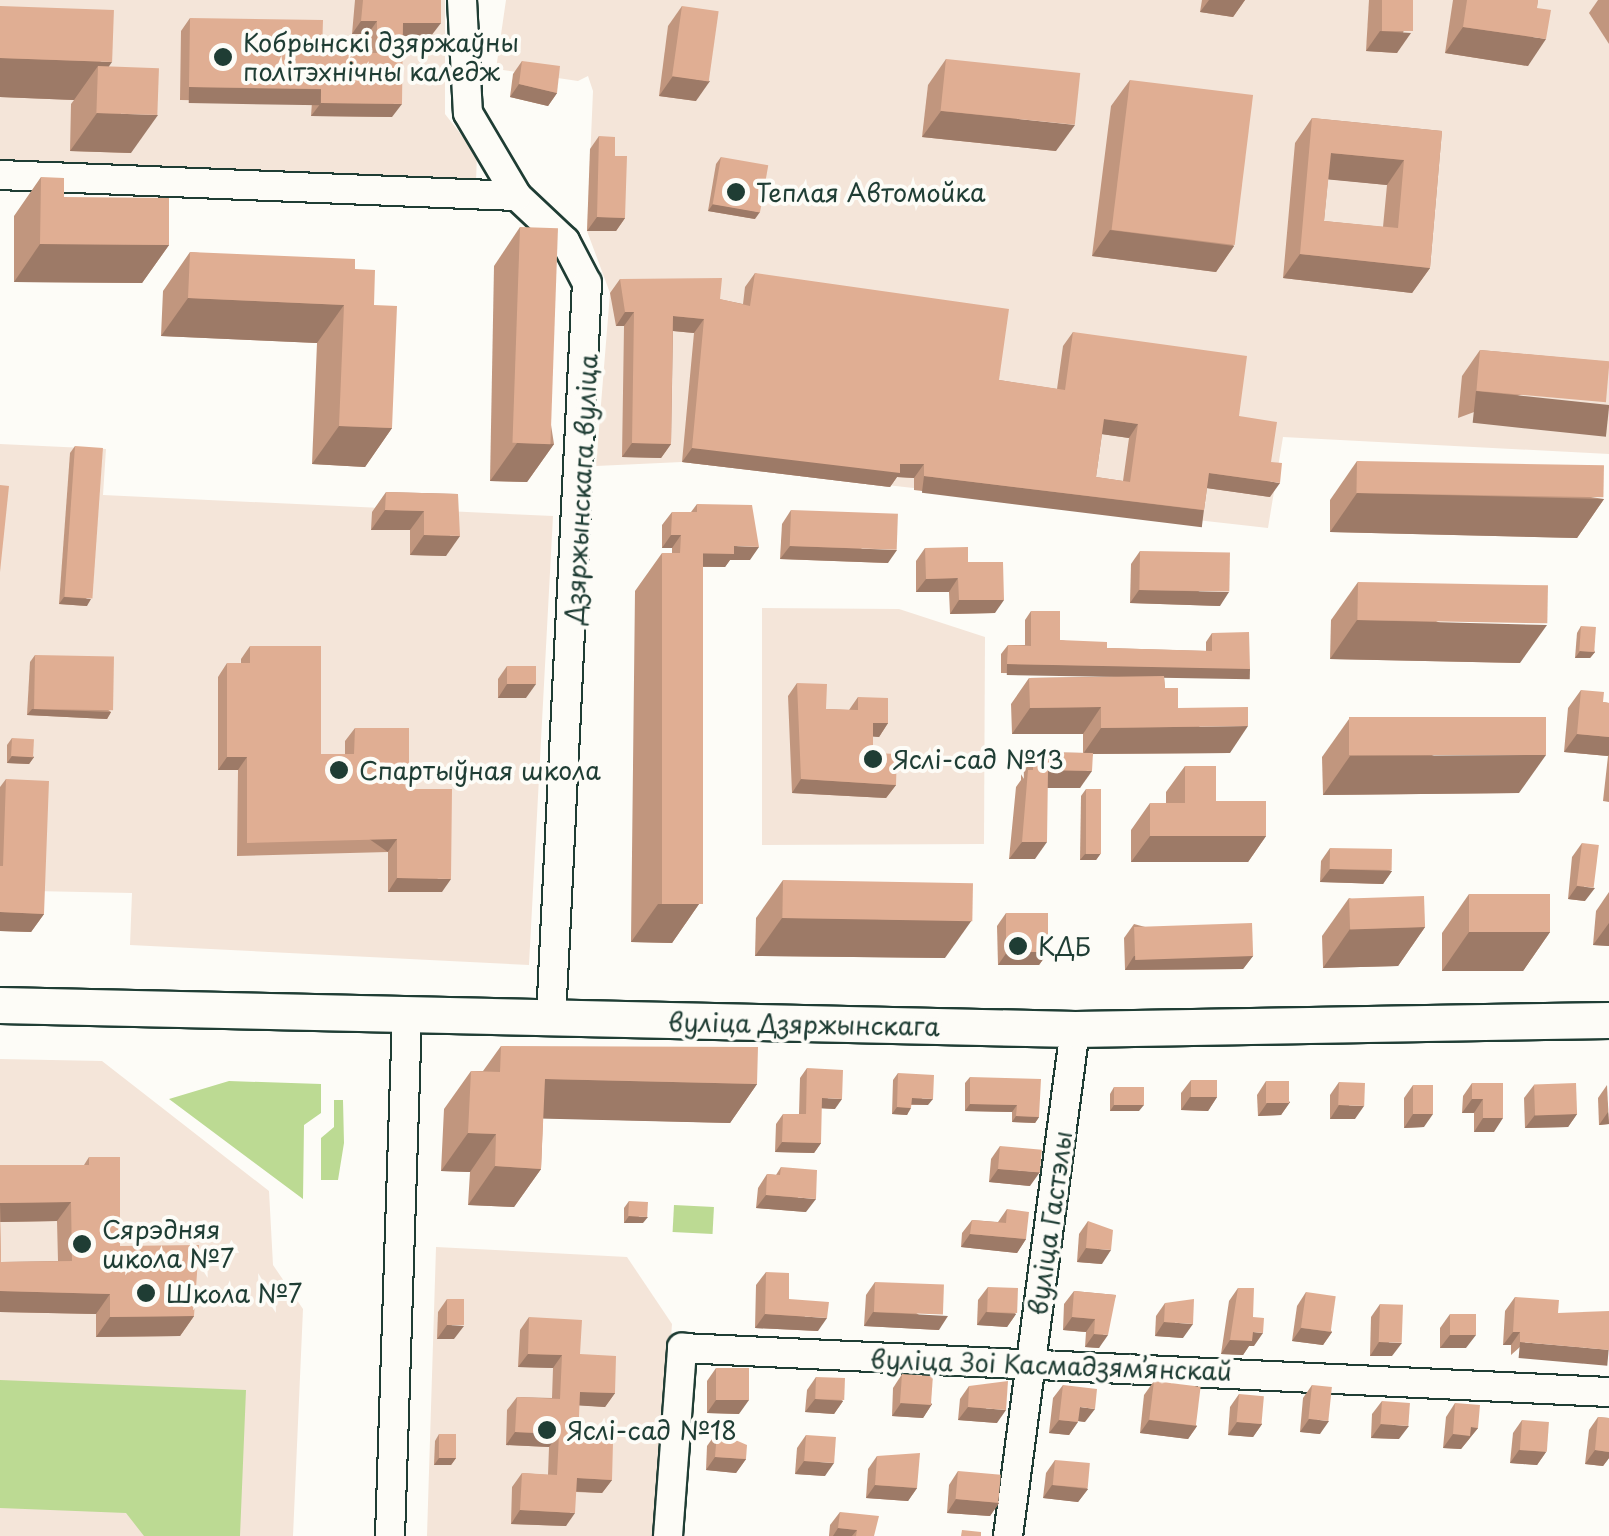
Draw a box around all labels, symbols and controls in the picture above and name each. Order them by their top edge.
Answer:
place label: Кобрынскі дзяржаўны політэхнічны каледж [243,28,519,87]
marker: Кобрынскі дзяржаўны політэхнічны каледж [212,46,234,68]
place label: Теплая Автомойка [756,177,986,207]
marker: Теплая Автомойка [725,181,747,203]
street label: Дзяржынскага вуліца [559,352,603,626]
place label: Яслі-сад №13 [893,744,1063,774]
marker: Яслі-сад №13 [862,748,884,770]
place label: Спартыўная школа [359,755,601,785]
marker: Спартыўная школа [328,759,350,781]
place label: КДБ [1038,931,1091,961]
marker: КДБ [1007,935,1029,957]
street label: вуліца Дзяржынскага [668,1007,940,1041]
street label: вуліца Гастэлы [1022,1129,1078,1317]
place label: Сярэдняя школа №7 [102,1215,235,1274]
marker: Сярэдняя школа №7 [71,1233,93,1255]
place label: Школа №7 [166,1278,303,1308]
marker: Школа №7 [135,1282,157,1304]
street label: вуліца Зоі Касмадзямʼянскай [869,1344,1233,1386]
place label: Яслі-сад №18 [567,1415,737,1445]
marker: Яслі-сад №18 [536,1419,558,1441]

